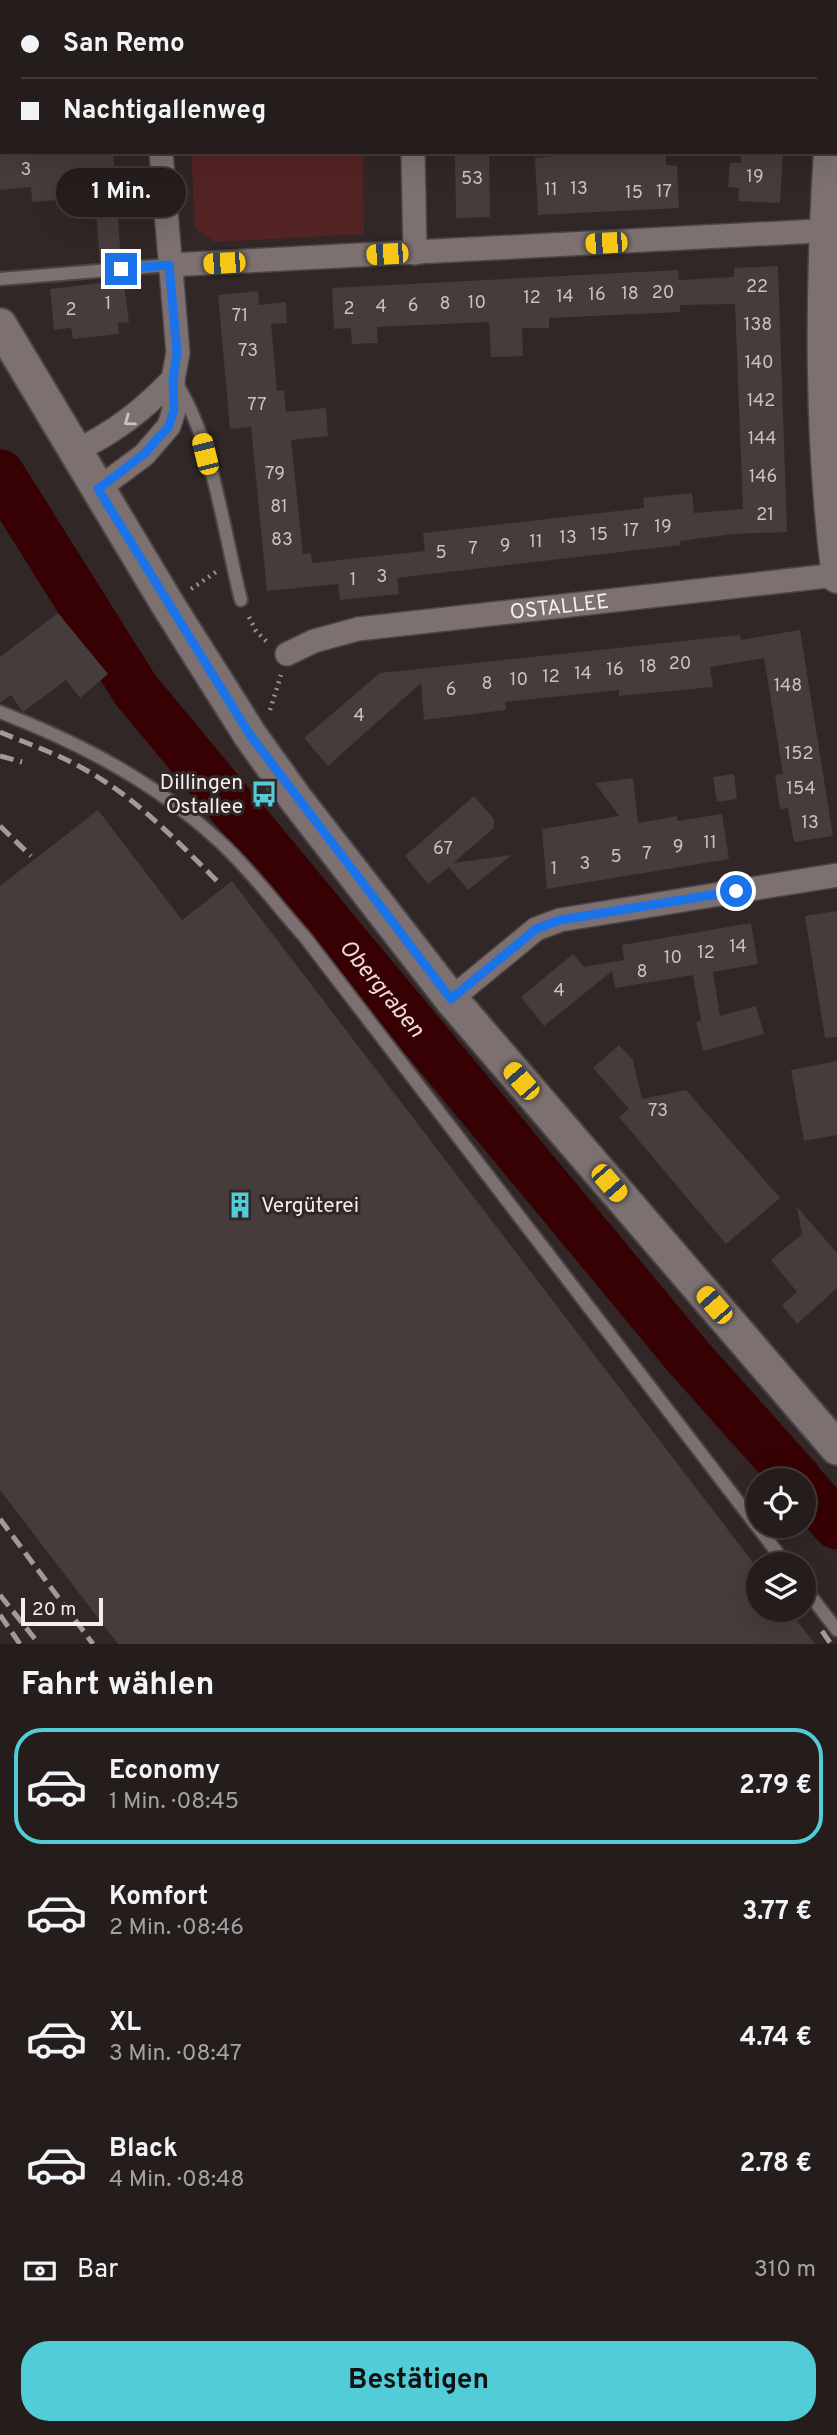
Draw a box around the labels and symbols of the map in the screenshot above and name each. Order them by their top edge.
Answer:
house number: 3 [21,159,31,182]
house number: 19 [746,166,764,189]
callout: 1 Min. [56,168,186,216]
house number: 53 [461,168,483,191]
house number: 13 [570,178,588,201]
house number: 11 [544,179,558,202]
house number: 17 [656,181,672,204]
house number: 15 [625,182,643,205]
car [585,231,628,255]
car [366,242,409,266]
car [203,251,246,275]
route end [105,253,137,285]
house number: 22 [746,276,768,299]
house number: 20 [652,282,674,305]
house number: 18 [621,283,639,306]
house number: 16 [588,284,606,307]
house number: 14 [556,286,574,309]
house number: 12 [523,287,541,310]
house number: 10 [468,292,486,315]
house number: 1 [105,293,111,316]
house number: 8 [440,293,451,316]
house number: 6 [408,295,418,318]
house number: 4 [375,296,387,319]
house number: 2 [343,298,355,321]
house number: 2 [65,299,77,322]
house number: 71 [232,305,248,328]
house number: 138 [744,314,772,337]
house number: 73 [238,340,258,363]
house number: 140 [744,352,774,375]
house number: 142 [747,390,775,413]
house number: 77 [247,394,267,417]
one-way arrow [124,413,137,426]
house number: 144 [748,428,776,451]
car [190,431,221,477]
house number: 79 [265,463,285,486]
house number: 146 [749,466,777,489]
house number: 81 [270,496,288,519]
house number: 21 [756,504,774,527]
house number: 19 [654,516,672,539]
house number: 17 [623,520,639,543]
house number: 15 [590,524,608,547]
house number: 13 [559,527,577,550]
house number: 83 [271,529,293,552]
house number: 11 [529,531,543,554]
house number: 9 [500,535,510,558]
house number: 7 [468,538,478,561]
house number: 5 [435,542,447,565]
house number: 3 [377,566,387,589]
house number: 1 [350,569,356,592]
street label: OSTALLEE [508,589,610,627]
house number: 20 [669,653,691,676]
house number: 18 [639,656,657,679]
house number: 16 [606,659,624,682]
house number: 14 [574,663,592,686]
house number: 12 [542,666,560,689]
house number: 10 [510,669,528,692]
house number: 8 [482,673,493,696]
house number: 148 [774,675,802,698]
house number: 6 [446,679,456,702]
house number: 4 [353,705,365,728]
house number: 152 [785,743,813,766]
place label: Dillingen Ostallee [160,770,243,821]
house number: 154 [786,778,816,801]
bus stop icon: Dillingen Ostallee [249,779,279,809]
house number: 13 [801,812,819,835]
house number: 11 [703,832,717,855]
house number: 9 [673,836,683,859]
house number: 67 [433,838,453,861]
house number: 7 [642,843,652,866]
house number: 5 [610,846,622,869]
house number: 3 [580,853,590,876]
house number: 1 [551,858,557,881]
route start [720,875,752,907]
water label: Obergraben [332,935,430,1045]
house number: 14 [729,936,747,959]
house number: 12 [697,942,715,965]
house number: 10 [664,947,682,970]
house number: 8 [637,961,648,984]
house number: 4 [553,980,565,1003]
car [500,1058,543,1104]
house number: 73 [648,1100,668,1123]
car [588,1160,631,1206]
building icon: Vergüterei [225,1190,255,1220]
place label: Vergüterei [261,1193,359,1220]
car [693,1282,736,1328]
scale bar [21,1595,103,1627]

